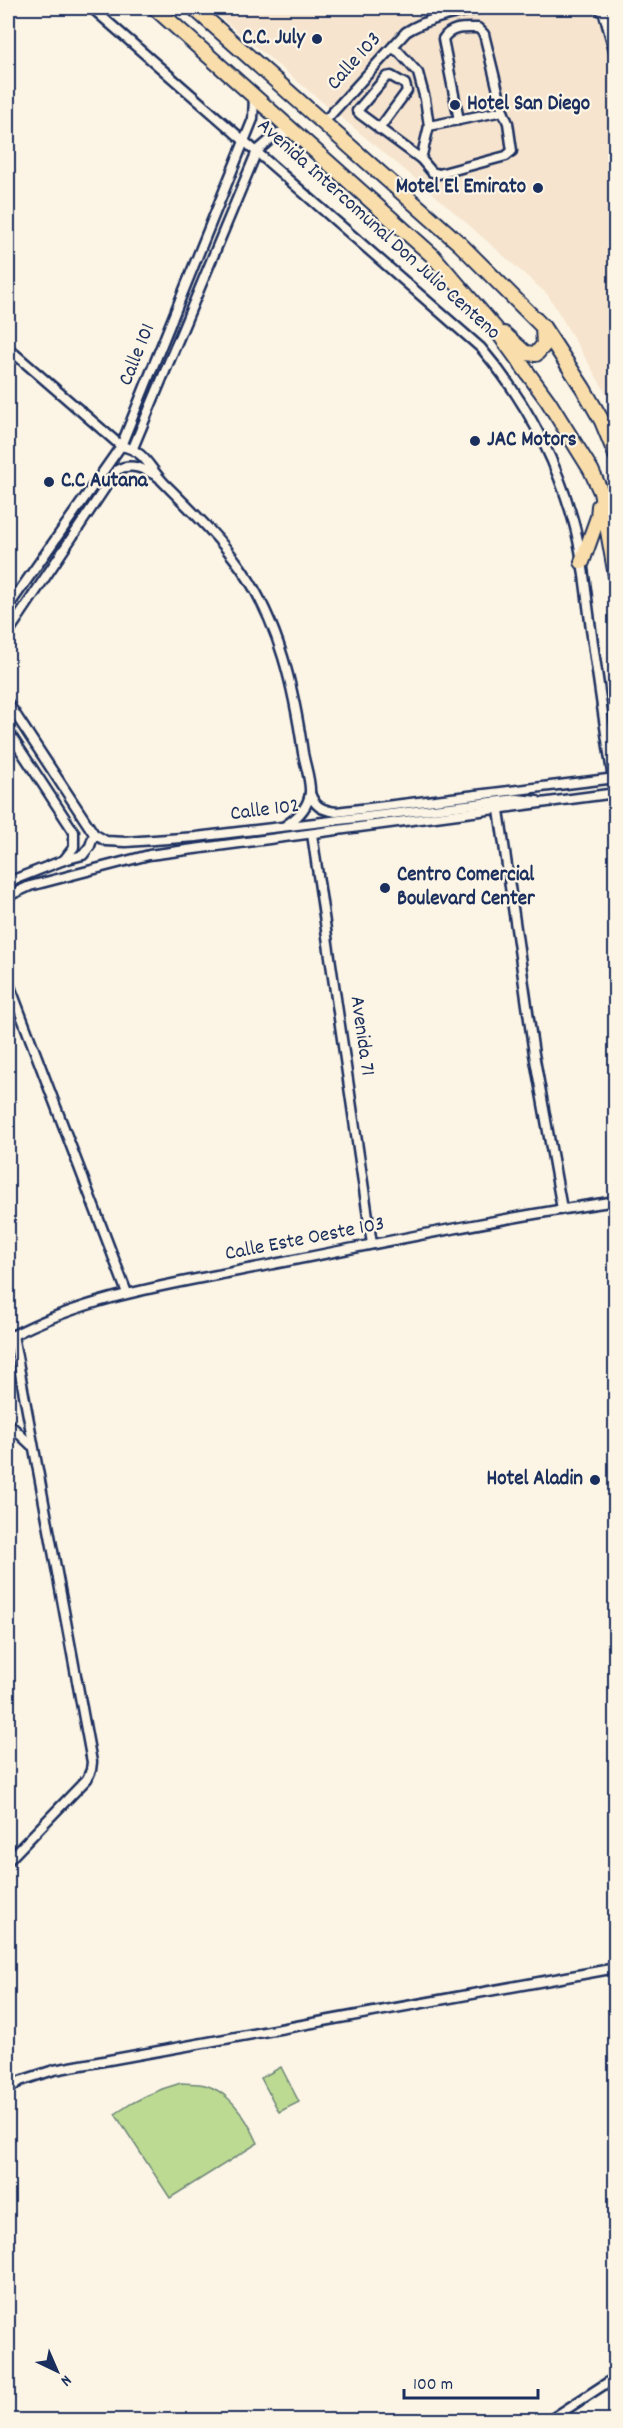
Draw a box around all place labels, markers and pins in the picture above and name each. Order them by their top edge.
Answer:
place label: C.C. July [242,24,306,54]
marker: C.C. July [310,32,324,46]
place label: Hotel San Diego [467,90,590,120]
marker: Hotel San Diego [448,98,462,112]
place label: Motel El Emirato [396,173,526,203]
marker: Motel El Emirato [531,181,545,195]
place label: JAC Motors [487,426,577,456]
marker: JAC Motors [468,434,482,448]
place label: C.C Autana [61,467,149,497]
marker: C.C Autana [42,475,56,489]
place label: Centro Comercial Boulevard Center [397,861,536,915]
marker: Centro Comercial Boulevard Center [378,881,392,895]
place label: Hotel Aladin [486,1465,583,1495]
marker: Hotel Aladin [588,1473,602,1487]

